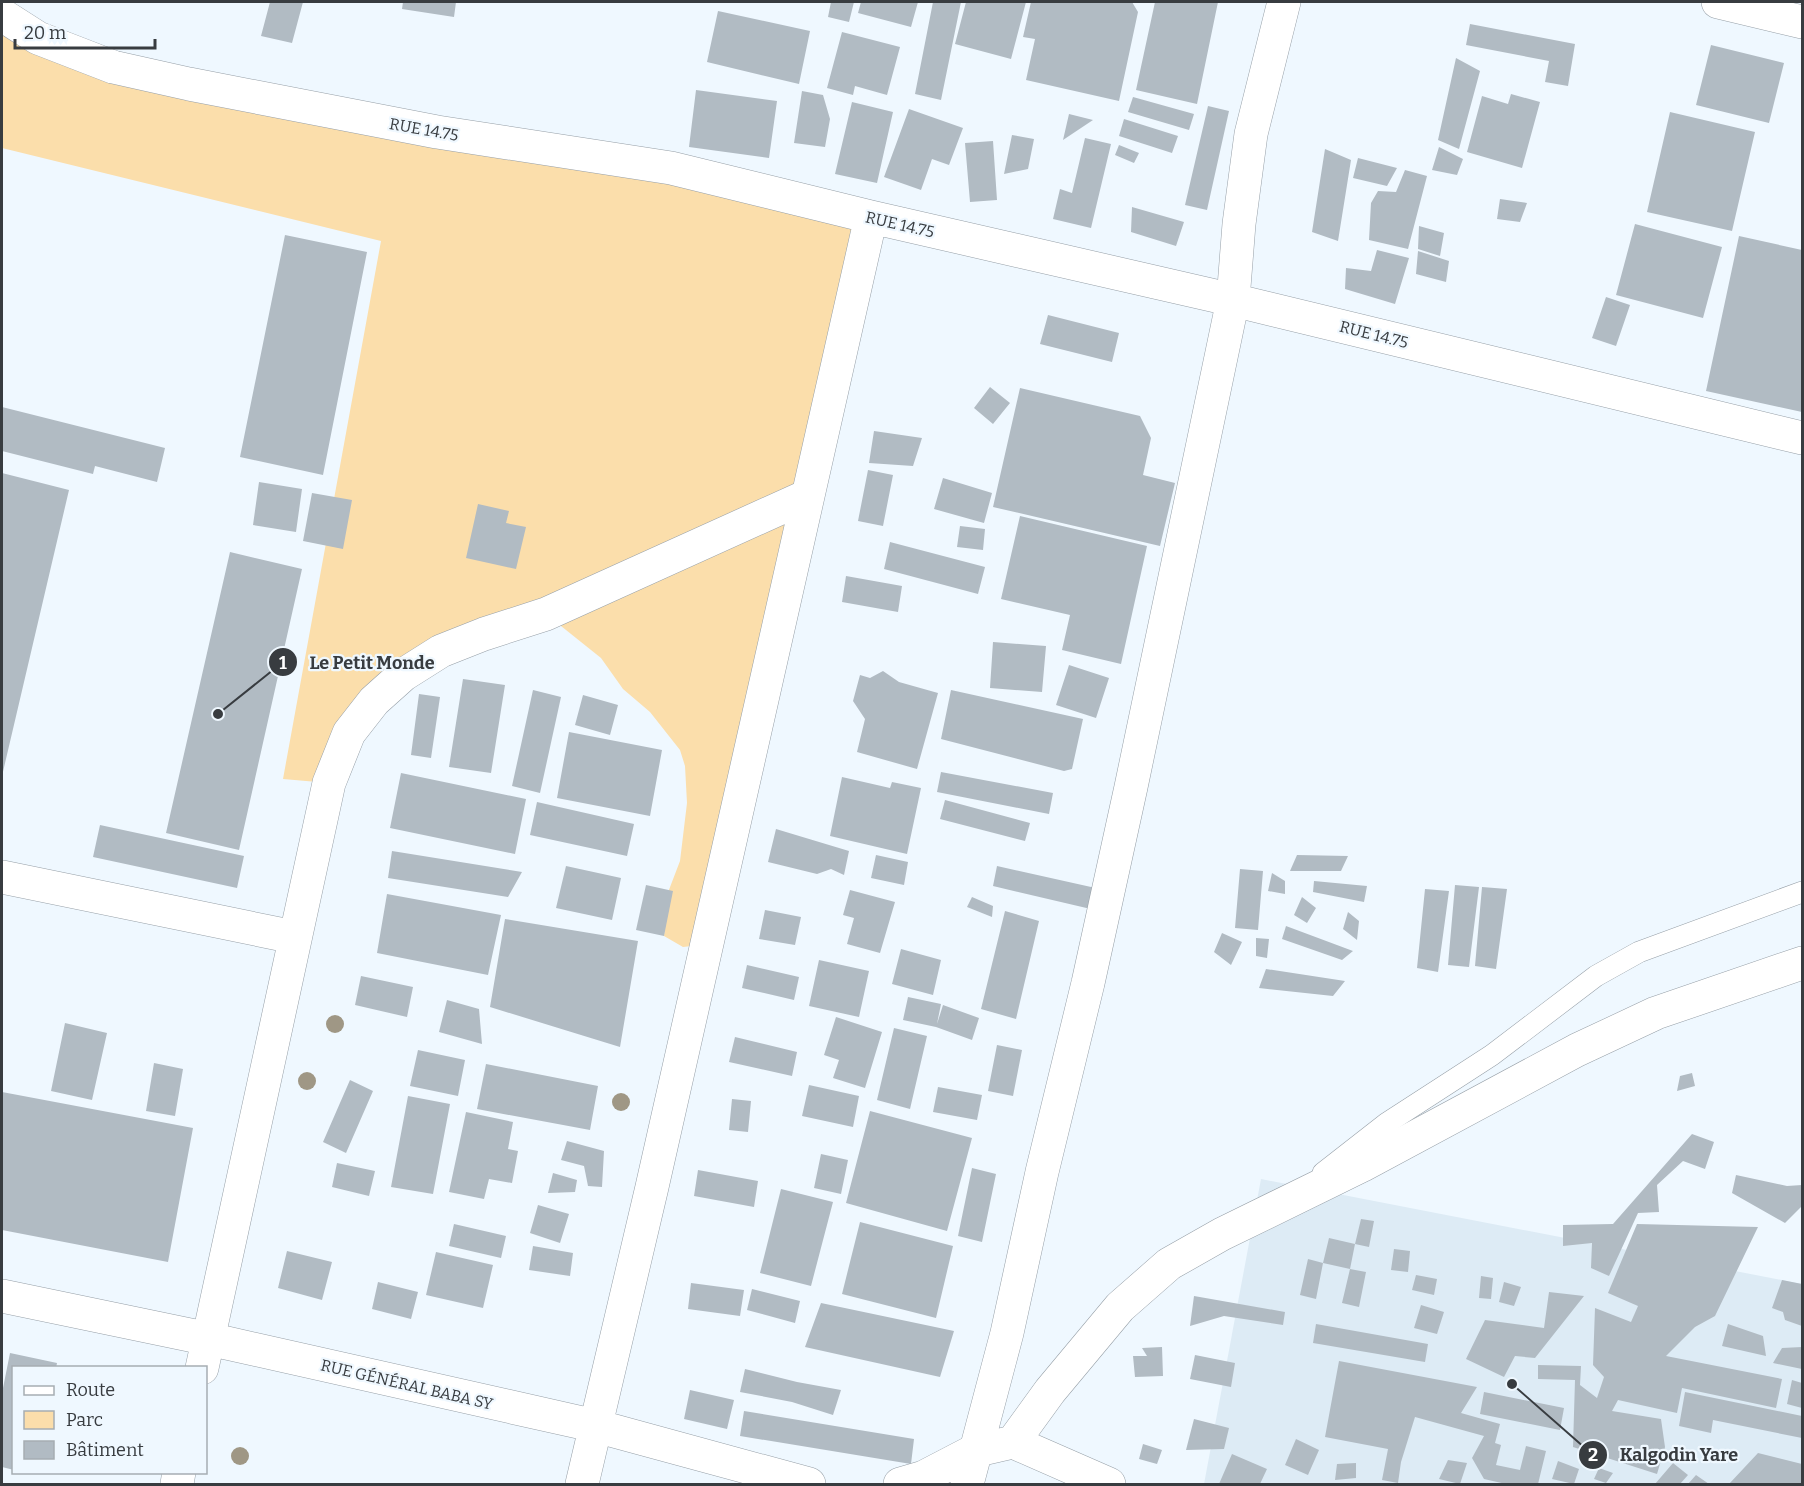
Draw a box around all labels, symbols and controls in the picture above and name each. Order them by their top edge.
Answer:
scale bar [15,12,154,50]
text: 20 m [24,22,66,44]
street label: RUE 14.75 [388,114,460,145]
street label: RUE 14.75 [864,207,936,242]
street label: RUE 14.75 [1338,317,1410,352]
callout: Le Petit Monde [268,644,447,680]
text: 1 [279,652,287,674]
text: Le Petit Monde [309,652,435,674]
street label: RUE GÉNÉRAL BABA SY [319,1354,496,1414]
legend [12,1366,207,1474]
text: Route [66,1379,115,1401]
text: Parc [66,1409,103,1431]
callout: Kalgodin Yare [1578,1437,1750,1473]
text: Bâtiment [66,1439,144,1461]
text: 2 [1588,1444,1598,1466]
text: Kalgodin Yare [1620,1444,1738,1466]

